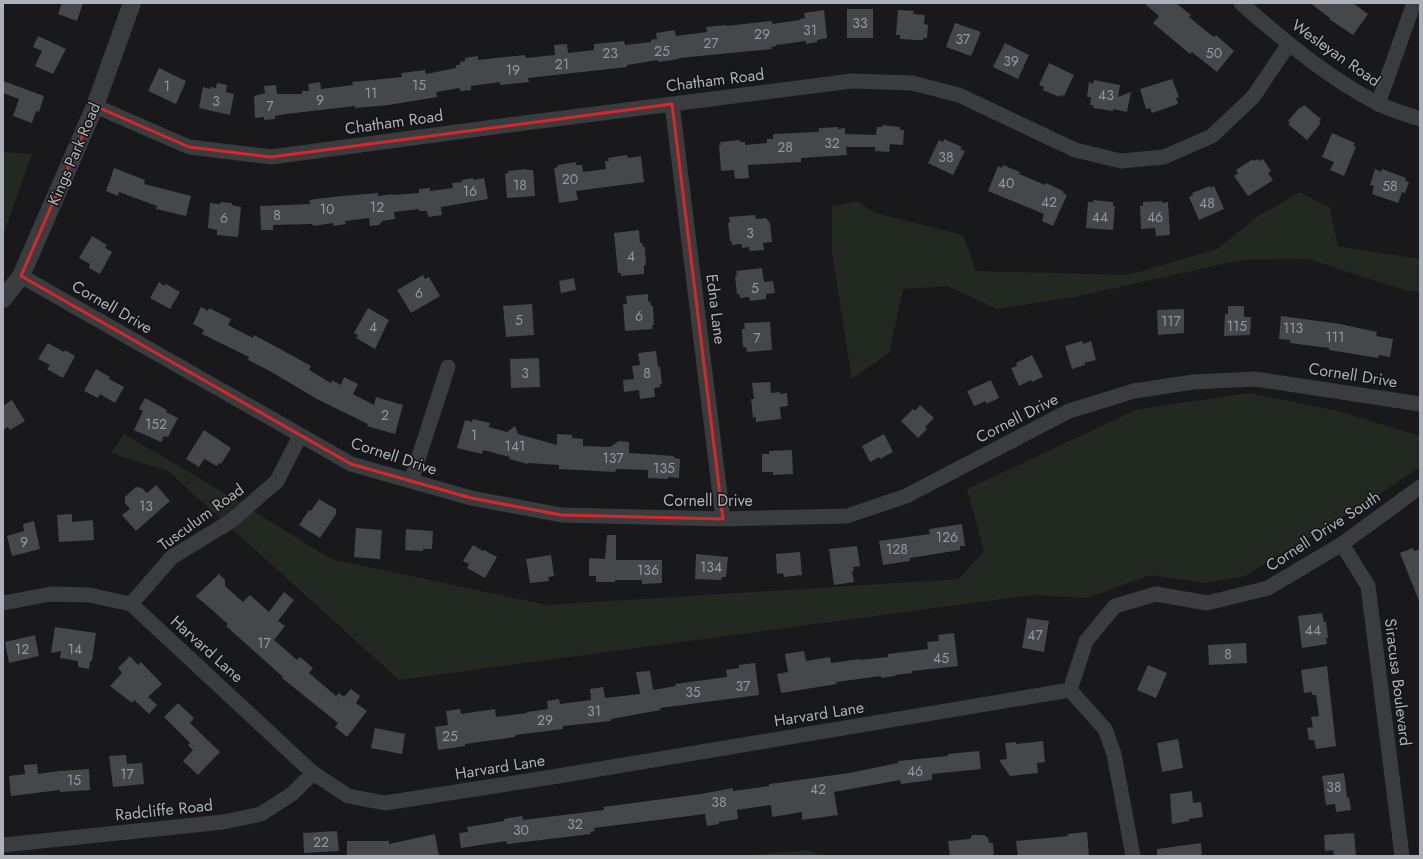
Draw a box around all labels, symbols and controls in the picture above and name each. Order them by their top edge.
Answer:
house number: 33 [852,13,868,33]
street label: Wesleyan Road [1287,14,1385,92]
house number: 31 [803,20,817,40]
house number: 29 [754,24,770,44]
house number: 37 [956,29,971,49]
house number: 27 [703,33,719,53]
house number: 25 [654,41,670,61]
house number: 23 [602,43,618,63]
house number: 50 [1206,43,1222,63]
house number: 39 [1003,51,1019,71]
house number: 21 [555,54,569,74]
house number: 19 [506,60,520,80]
street label: Chatham Road [665,63,765,97]
house number: 15 [412,75,426,95]
house number: 1 [164,76,170,96]
house number: 11 [365,83,377,103]
house number: 43 [1098,85,1114,105]
house number: 9 [316,90,324,110]
house number: 3 [212,91,220,111]
house number: 7 [266,96,274,116]
street label: Kings Park Road [42,99,106,209]
street label: Chatham Road [343,104,445,140]
house number: 32 [824,133,840,153]
house number: 28 [777,137,793,157]
house number: 38 [938,147,954,167]
house number: 20 [562,169,578,189]
house number: 40 [998,173,1014,193]
house number: 18 [513,175,527,195]
house number: 58 [1382,176,1398,196]
house number: 16 [463,181,477,201]
house number: 42 [1041,192,1057,212]
house number: 48 [1199,193,1215,213]
house number: 12 [370,197,384,217]
house number: 10 [320,199,334,219]
house number: 8 [273,205,281,225]
house number: 44 [1092,207,1108,227]
house number: 46 [1147,207,1163,227]
house number: 6 [220,208,228,228]
house number: 3 [746,223,754,243]
house number: 4 [627,246,635,266]
street label: Edna Lane [700,273,732,345]
street label: Cornell Drive [67,275,157,339]
house number: 5 [751,278,759,298]
house number: 6 [415,283,423,303]
house number: 6 [635,306,643,326]
house number: 5 [515,310,523,330]
house number: 117 [1161,311,1182,331]
house number: 115 [1227,316,1247,336]
house number: 4 [369,317,377,337]
house number: 113 [1283,318,1303,338]
house number: 111 [1326,327,1344,347]
house number: 7 [753,328,761,348]
street label: Cornell Drive [1307,357,1399,393]
house number: 3 [521,363,529,383]
house number: 8 [643,363,651,383]
street label: Cornell Drive [972,387,1062,449]
house number: 2 [381,405,389,425]
house number: 152 [145,414,167,434]
house number: 1 [471,425,477,445]
street label: Cornell Drive [348,431,440,481]
house number: 141 [505,436,525,456]
house number: 137 [602,448,624,468]
house number: 135 [653,458,675,478]
street label: Tusculum Road [153,478,249,556]
street label: Cornell Drive South [1261,485,1385,577]
street label: Cornell Drive [663,489,753,512]
house number: 13 [139,496,153,516]
house number: 126 [936,527,958,547]
house number: 9 [20,532,28,552]
house number: 128 [886,539,908,559]
house number: 134 [700,557,722,577]
house number: 136 [637,560,659,580]
street label: Harvard Lane [166,610,248,688]
street label: Siracusa Boulevard [1379,617,1417,747]
house number: 44 [1305,620,1321,640]
house number: 47 [1027,625,1043,645]
house number: 17 [257,633,271,653]
house number: 12 [15,639,29,659]
house number: 14 [68,639,82,659]
house number: 8 [1224,644,1232,664]
house number: 45 [933,648,949,668]
house number: 37 [736,676,751,696]
house number: 35 [685,682,701,702]
street label: Harvard Lane [772,696,866,732]
house number: 31 [587,701,601,721]
house number: 29 [537,710,553,730]
house number: 25 [442,726,458,746]
street label: Harvard Lane [453,749,547,785]
house number: 46 [907,761,923,781]
house number: 17 [120,764,134,784]
house number: 15 [67,770,81,790]
house number: 38 [1326,777,1342,797]
house number: 42 [810,779,826,799]
house number: 38 [711,792,727,812]
street label: Radcliffe Road [114,793,214,827]
house number: 32 [567,814,583,834]
house number: 30 [513,820,529,840]
house number: 22 [313,832,329,852]

